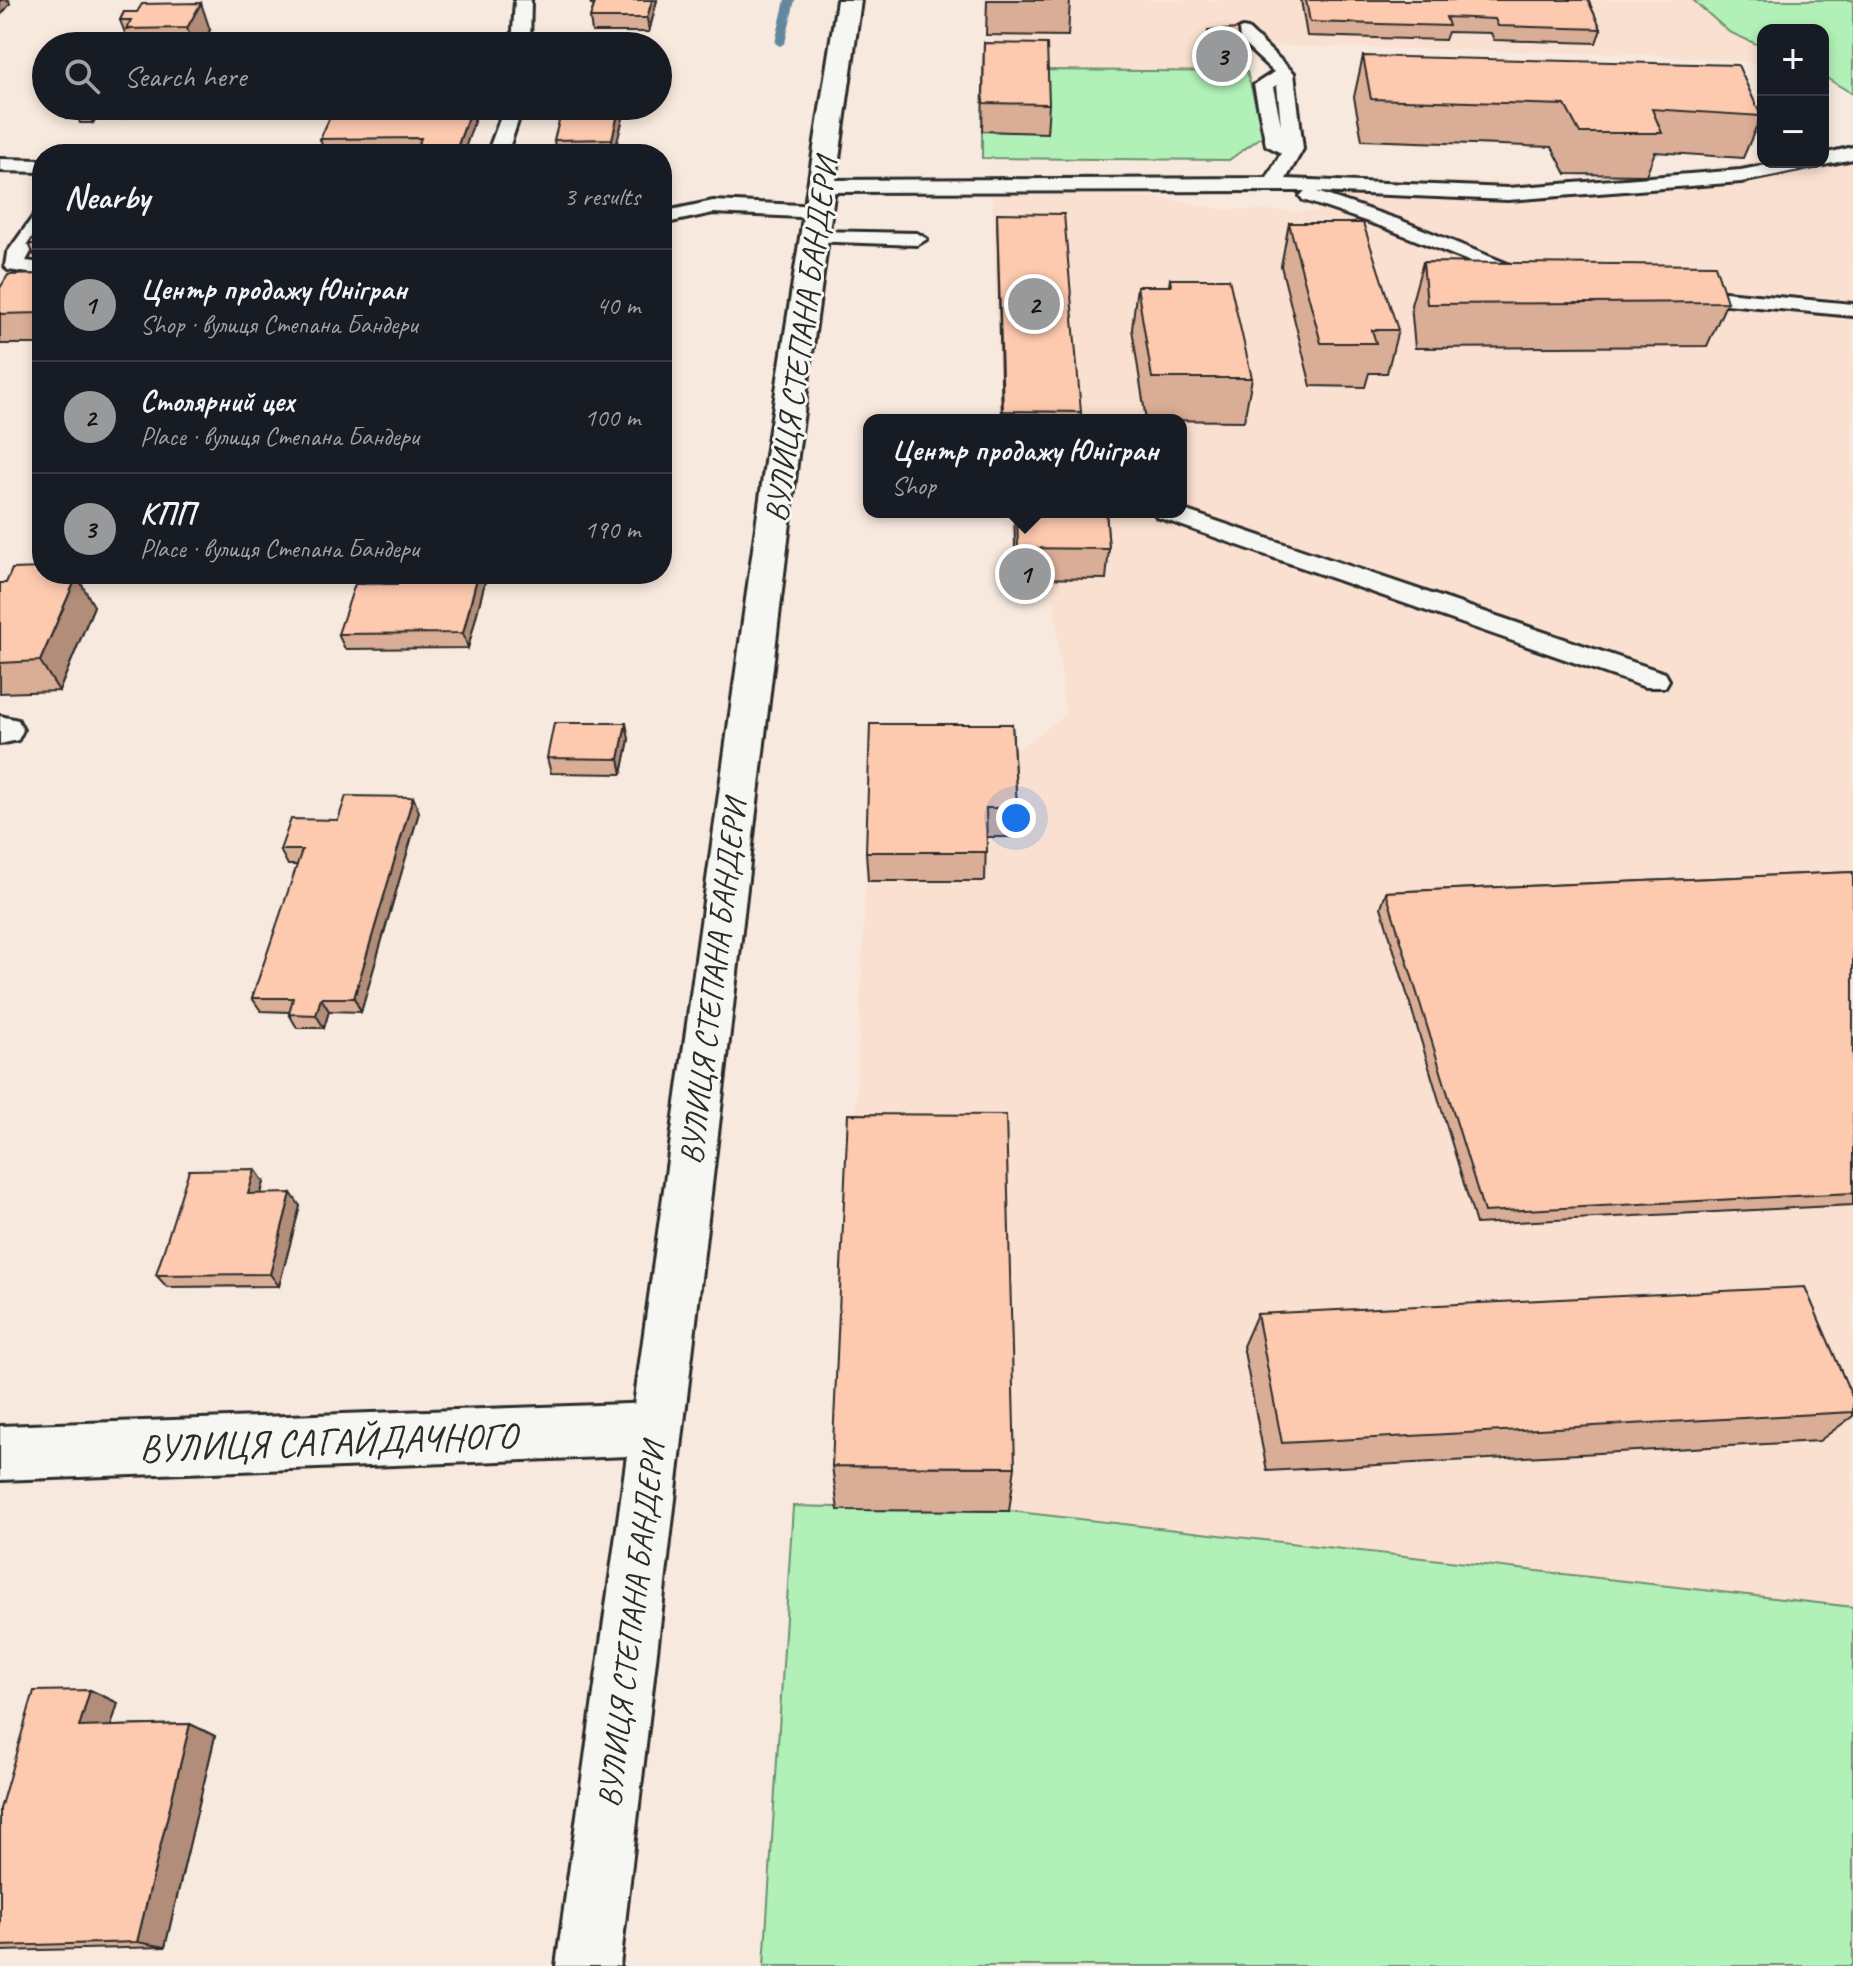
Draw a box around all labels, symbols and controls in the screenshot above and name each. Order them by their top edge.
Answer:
map controls [1757,24,1829,168]
button: + [1757,24,1829,96]
pin: 3 [1196,26,1248,86]
search box [32,32,672,120]
icon: search [60,54,104,98]
text: Search here [124,57,246,95]
button: − [1757,96,1829,168]
street label: ВУЛИЦЯ СТЕПАНА БАНДЕРИ [755,151,848,524]
text: Nearby [64,175,150,218]
text: 3 results [564,180,640,213]
text: Центр продажу Юнігран [140,270,407,308]
pin: 2 [1008,274,1060,334]
text: 1 [84,289,96,322]
text: 40 m [596,289,640,322]
text: Shop · вулиця Степана Бандери [140,308,417,341]
text: Столярний цех [140,382,295,420]
text: 2 [84,401,96,434]
text: 100 m [584,401,640,434]
popup [863,414,1187,518]
text: Place · вулиця Степана Бандери [140,420,419,453]
text: Центр продажу Юнігран [892,431,1158,469]
text: Shop [892,469,936,502]
text: КПП [140,494,195,532]
text: 3 [84,513,96,546]
text: 190 m [584,513,640,546]
text: Place · вулиця Степана Бандери [140,532,419,565]
pin: 1 [999,544,1051,604]
street label: ВУЛИЦЯ СТЕПАНА БАНДЕРИ [670,793,756,1166]
your location [996,798,1036,838]
street label: ВУЛИЦЯ САГАЙДАЧНОГО [139,1412,522,1472]
street label: ВУЛИЦЯ СТЕПАНА БАНДЕРИ [588,1436,674,1809]

